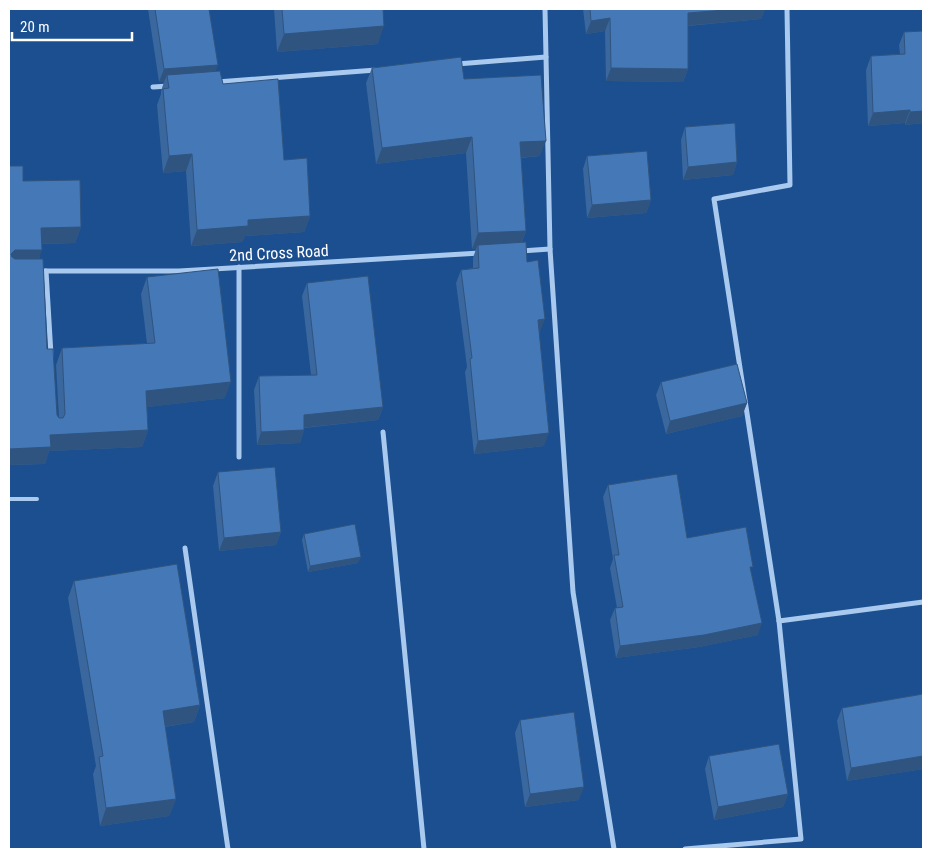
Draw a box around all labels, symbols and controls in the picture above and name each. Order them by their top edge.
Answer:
scale bar [12,10,132,42]
text: 20 m [20,18,50,36]
street label: 2nd Cross Road [229,241,329,265]

